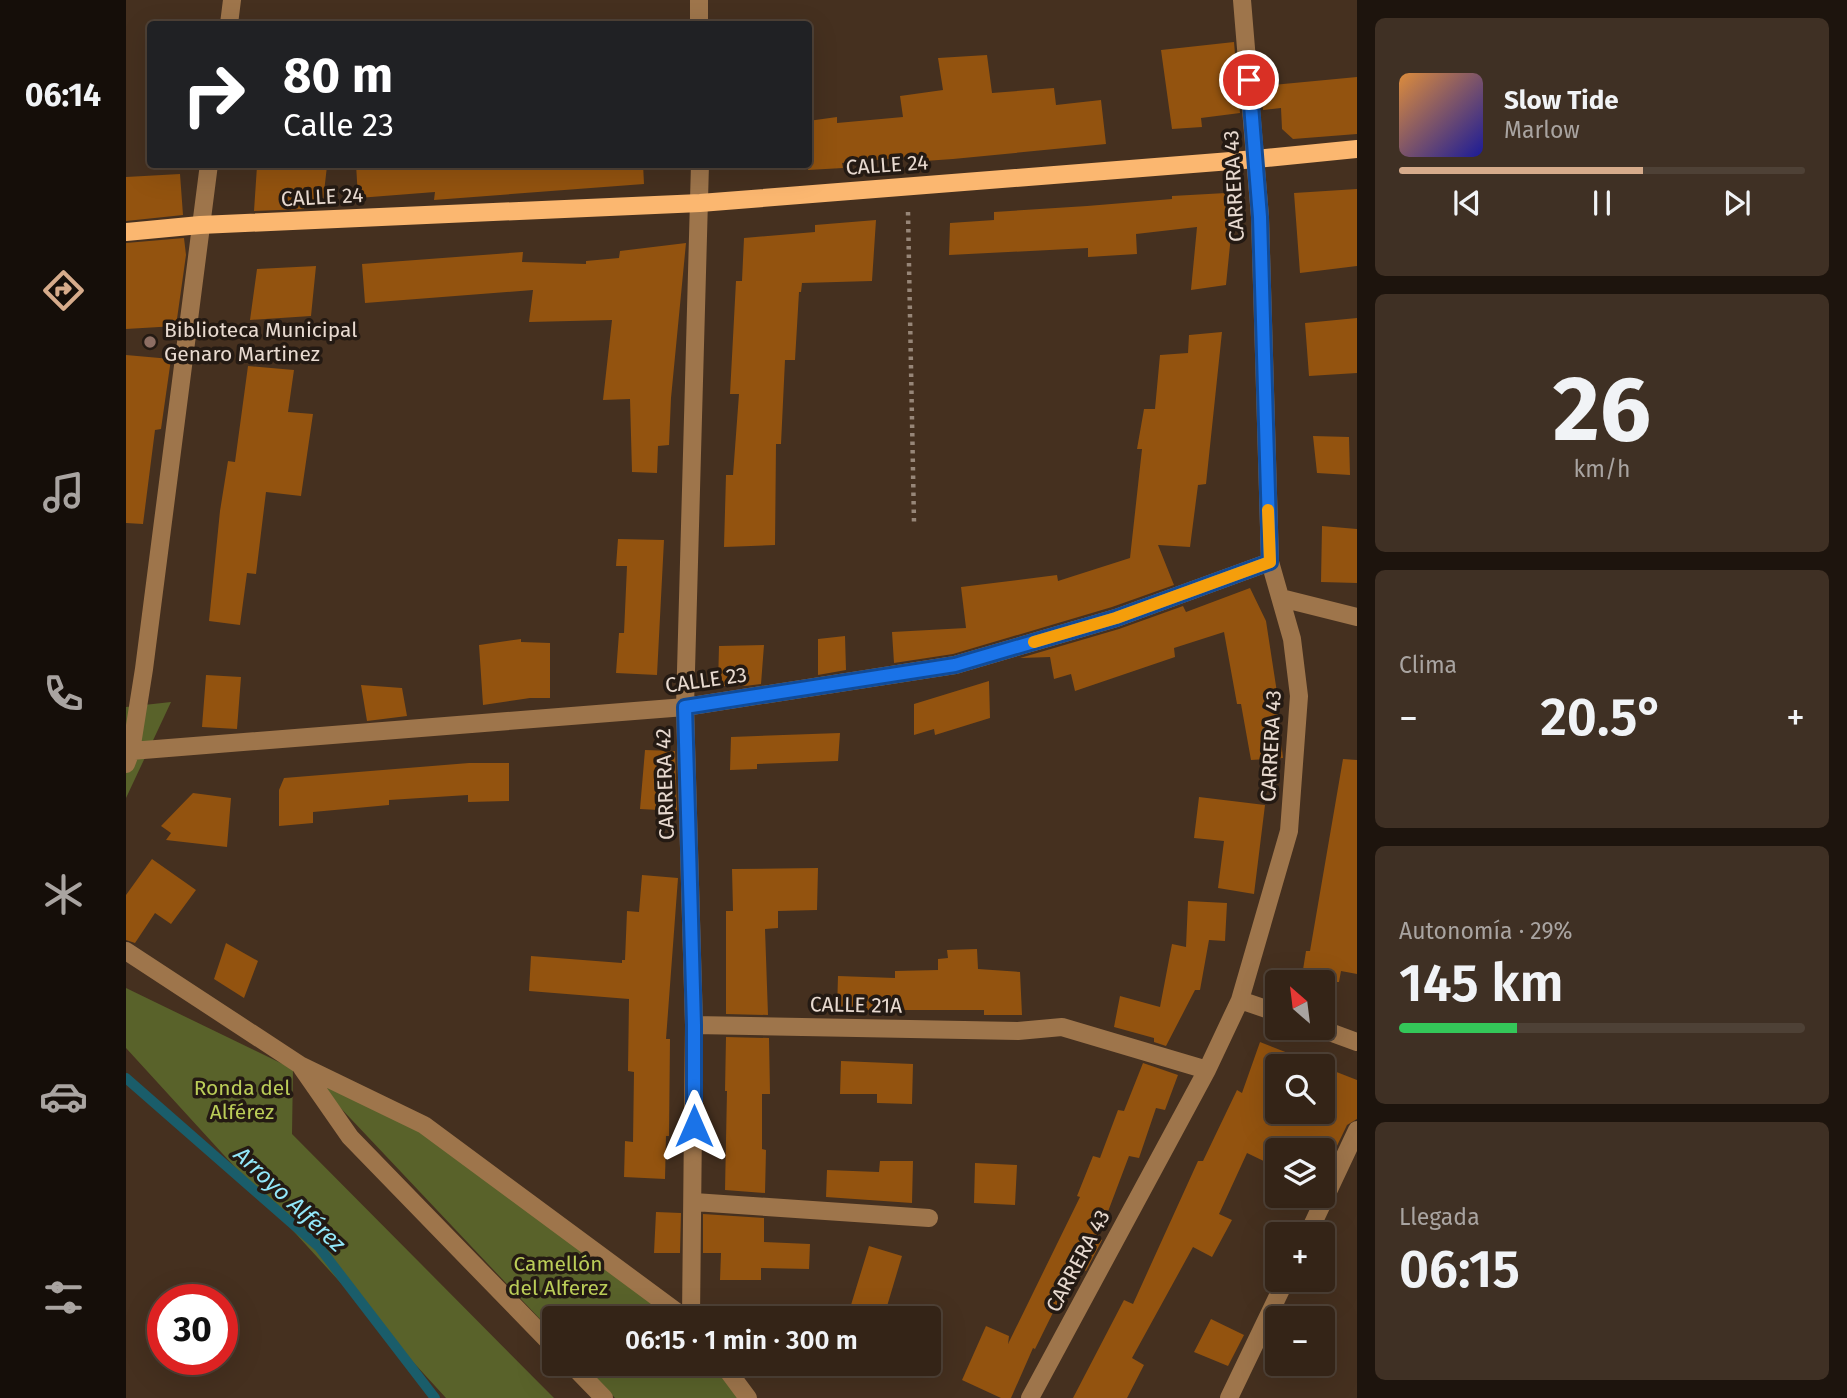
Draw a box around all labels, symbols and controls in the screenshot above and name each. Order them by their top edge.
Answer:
text: 80 m [283,46,393,105]
icon: right [168,49,259,140]
pin [1219,50,1279,110]
icon: arrive [1230,61,1268,99]
text: 06:14 [25,76,101,114]
text: Slow Tide [1504,85,1619,116]
text: Calle 23 [283,106,394,144]
text: Marlow [1504,116,1580,144]
street label: CARRERA 43 [1218,129,1250,243]
street label: CALLE 24 [845,149,929,181]
street label: CALLE 24 [280,182,364,212]
icon: previous [1448,184,1486,222]
icon: pause [1583,184,1621,222]
icon: next [1718,184,1756,222]
icon: directions [39,266,88,315]
place label: Biblioteca Municipal Genaro Martinez [164,317,357,367]
marker: Biblioteca Municipal Genaro Martinez [142,334,158,350]
text: 26 [1553,355,1651,464]
text: km/h [1574,455,1630,483]
icon: music [39,468,88,517]
text: Clima [1399,651,1457,679]
street label: CALLE 23 [663,661,749,699]
icon: phone [39,669,88,718]
text: 20.5° [1540,686,1664,749]
street label: CARRERA 43 [1255,689,1287,803]
text: − [1399,695,1418,741]
text: + [1786,695,1805,741]
street label: CARRERA 42 [650,728,680,840]
icon: climate [39,870,88,919]
text: Autonomía · 29% [1399,917,1573,945]
text: 145 km [1399,952,1564,1015]
north arrow [1265,970,1335,1040]
map controls [1265,970,1335,1376]
street label: CALLE 21A [810,991,902,1019]
button: search [1265,1054,1335,1124]
icon: car [39,1072,88,1121]
park label: Ronda del Alférez [194,1075,290,1125]
position arrow [657,1089,731,1163]
button: layers [1265,1138,1335,1208]
water label: Arroyo Alférez [228,1140,352,1258]
text: Llegada [1399,1203,1480,1231]
street label: CARRERA 43 [1040,1205,1116,1317]
button: + [1265,1222,1335,1292]
text: 06:15 [1399,1238,1520,1301]
park label: Camellón del Alferez [508,1251,608,1301]
icon: filters [39,1273,88,1322]
speed limit sign: 30 [147,1284,238,1375]
button: − [1265,1306,1335,1376]
text: 06:15 · 1 min · 300 m [625,1325,858,1356]

